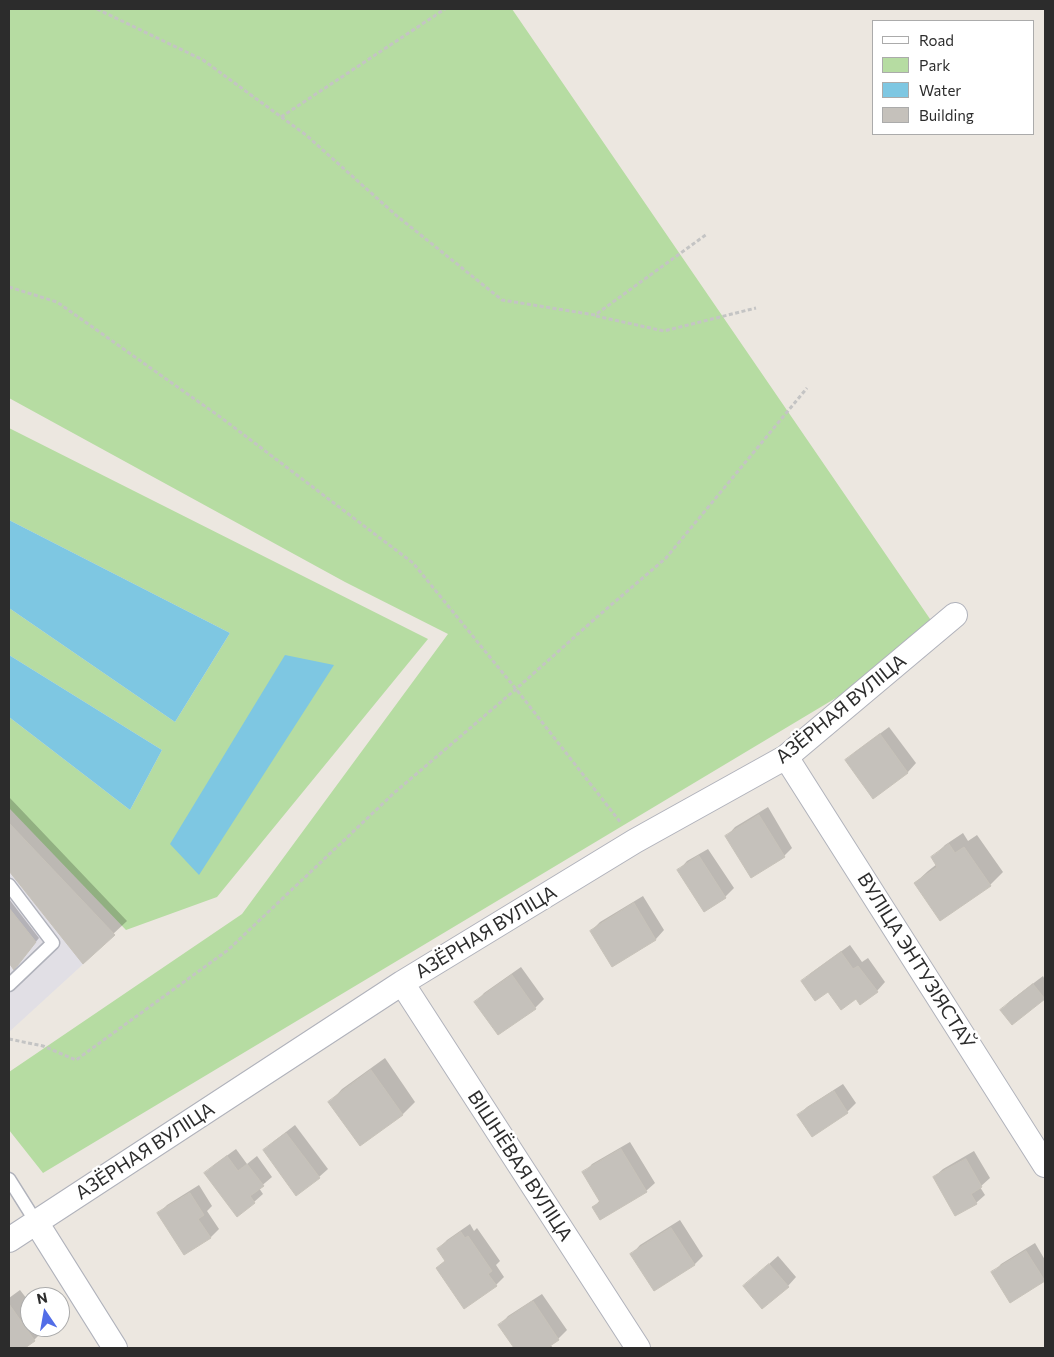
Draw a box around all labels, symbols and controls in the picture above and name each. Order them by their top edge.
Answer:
legend [872,20,1034,135]
text: Road [919,31,954,49]
text: Park [919,56,950,74]
text: Water [919,81,961,99]
text: Building [919,106,974,124]
street label: АЗЁРНАЯ ВУЛІЦА [771,649,911,769]
street label: ВУЛІЦА ЭНТУЗІЯСТАЎ [852,869,980,1053]
street label: АЗЁРНАЯ ВУЛІЦА [411,881,561,983]
street label: ВІШНЁВАЯ ВУЛІЦА [463,1086,577,1246]
street label: АЗЁРНАЯ ВУЛІЦА [71,1098,219,1204]
north arrow [20,1287,70,1337]
text: N [35,1288,49,1307]

